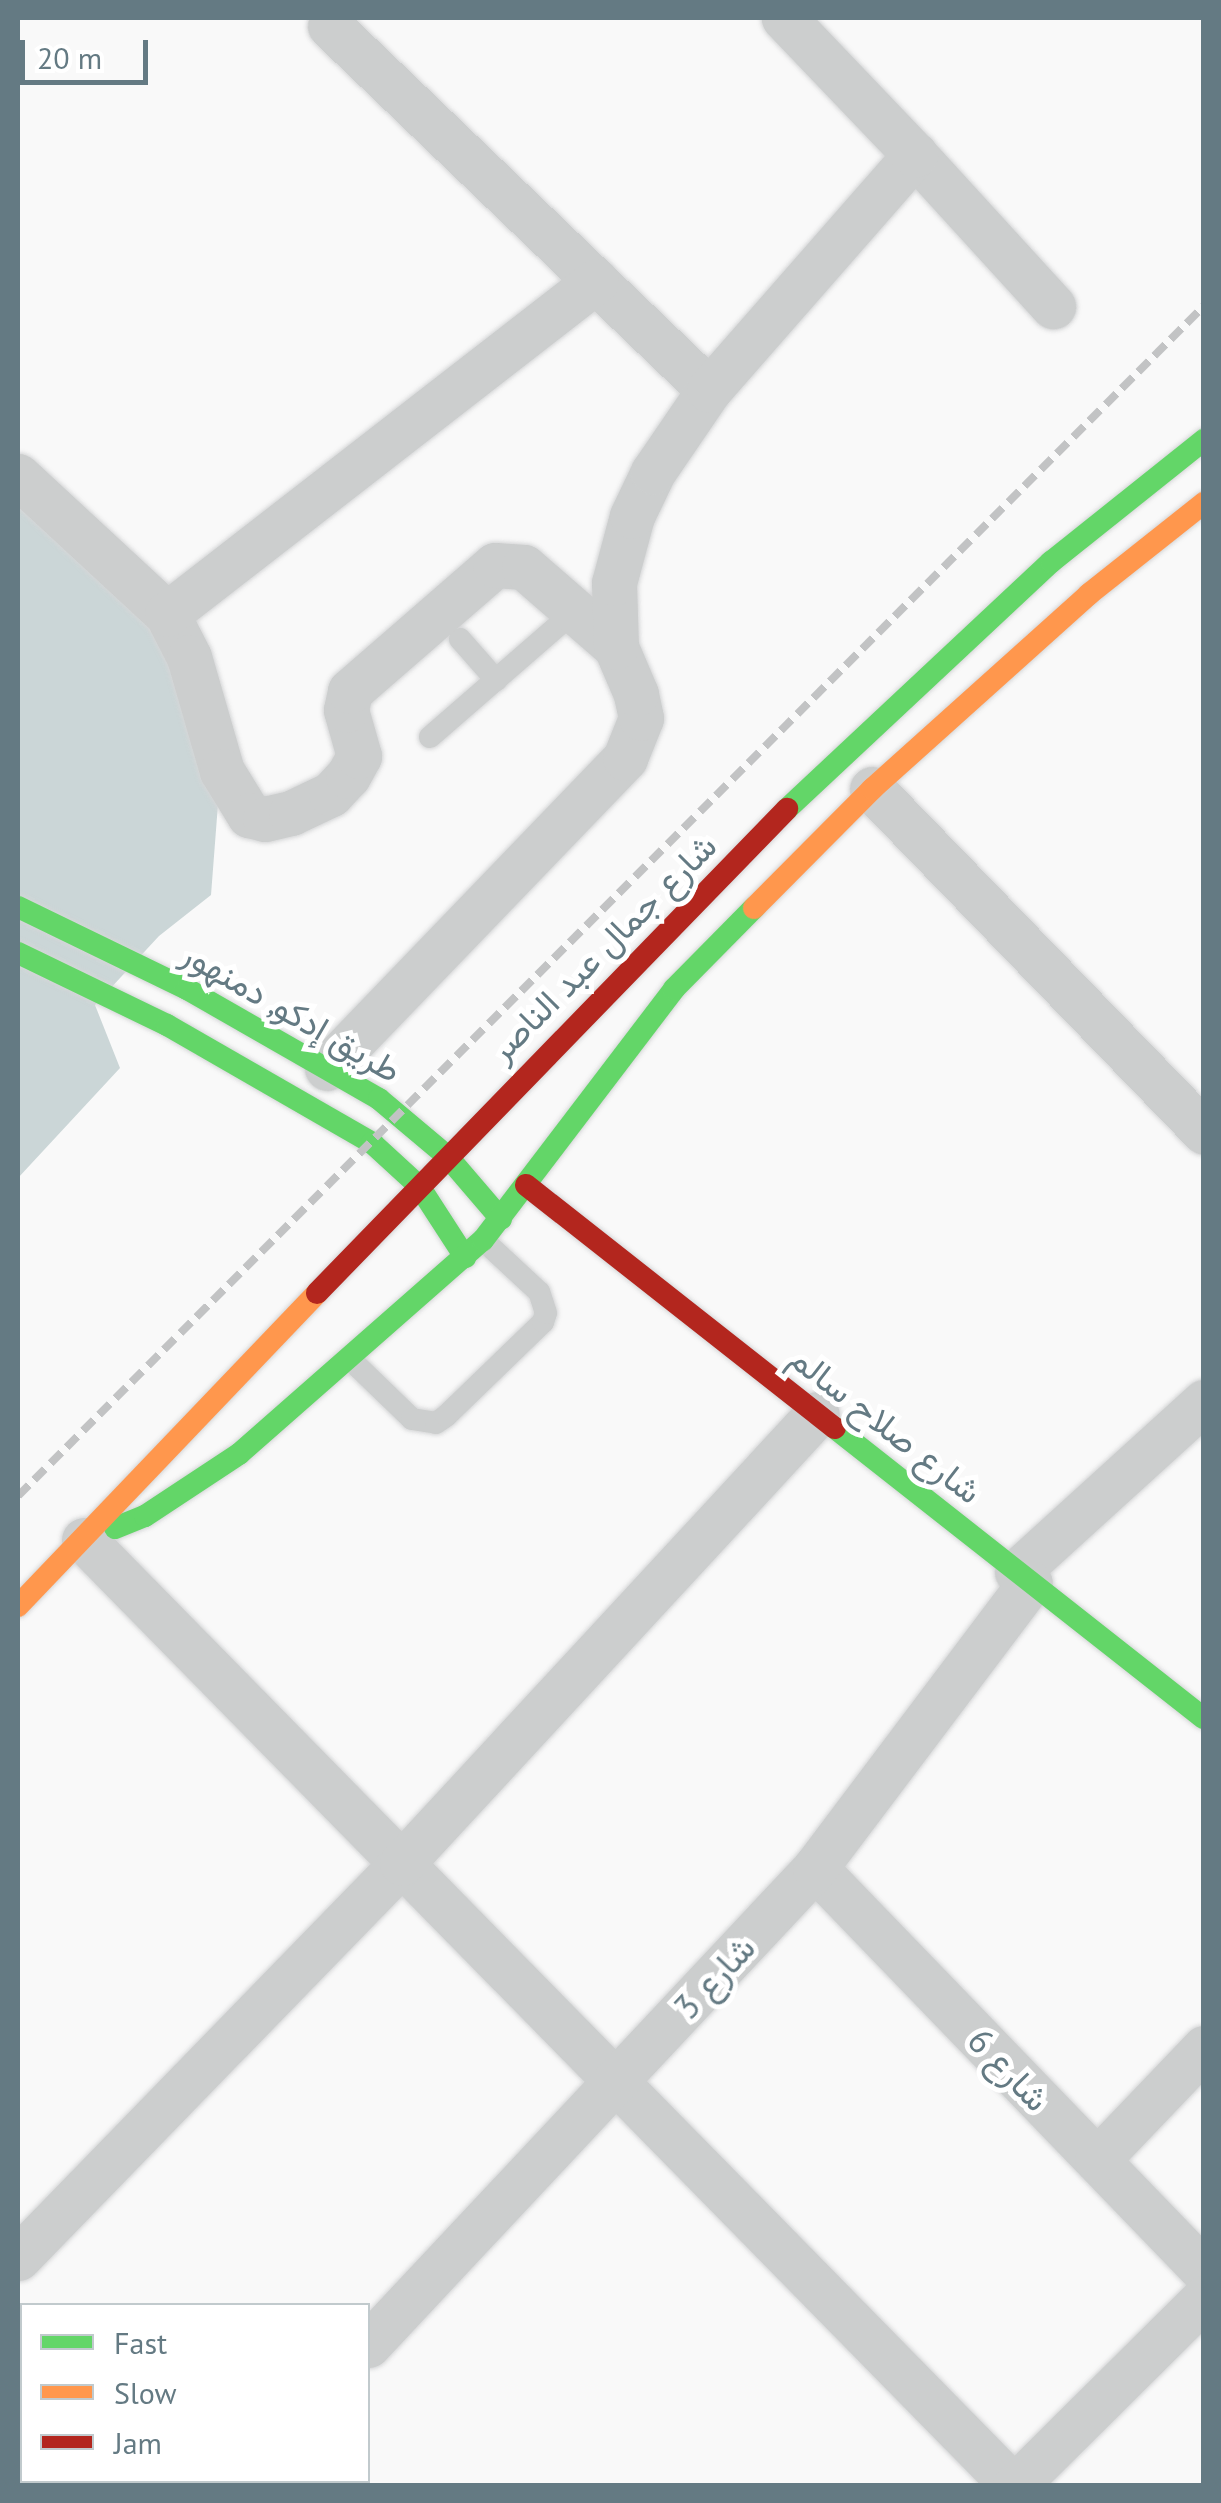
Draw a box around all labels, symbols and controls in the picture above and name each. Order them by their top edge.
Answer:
scale bar [25,20,152,82]
text: 20 m [37,38,102,77]
street label: شارع جمال عبد الناصر [480,825,724,1069]
street label: طريق إدكو, دمنهور [174,931,410,1091]
street label: شارع صلاح سالم [782,1336,990,1512]
street label: شارع 3 [665,1927,763,2027]
street label: شارع 6 [960,2019,1058,2119]
legend [20,2303,370,2483]
text: Fast [114,2323,167,2362]
text: Slow [114,2373,177,2412]
text: Jam [114,2423,162,2462]

